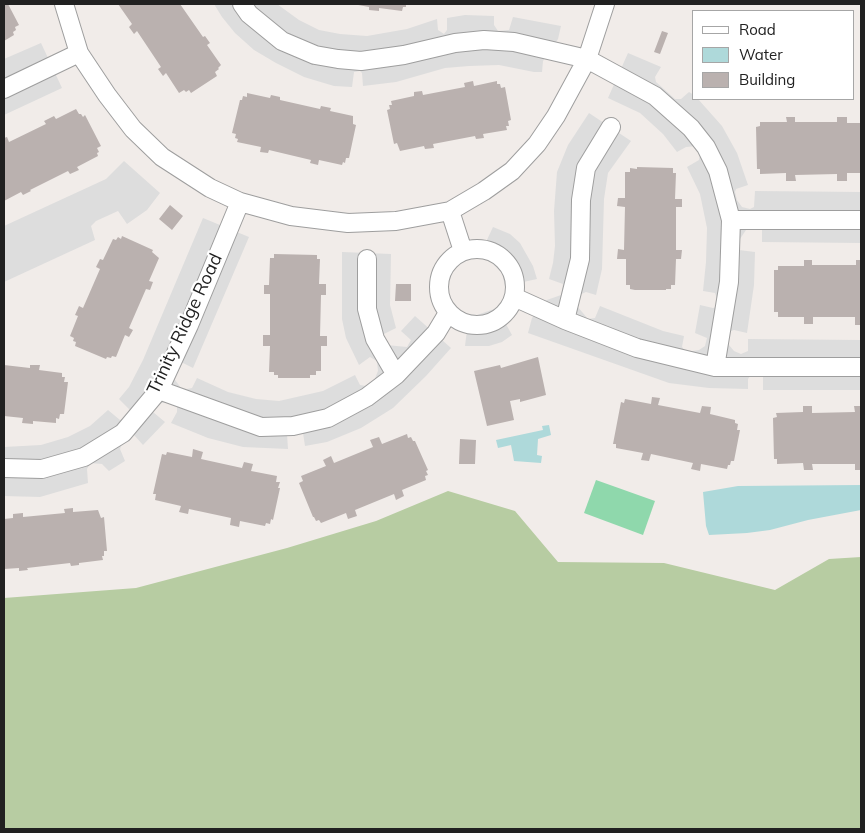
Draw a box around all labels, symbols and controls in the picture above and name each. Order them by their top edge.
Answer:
legend [692,10,855,100]
text: Road [739,20,776,39]
text: Water [739,45,783,64]
text: Building [739,70,795,89]
street label: Trinity Ridge Road [143,250,227,398]

